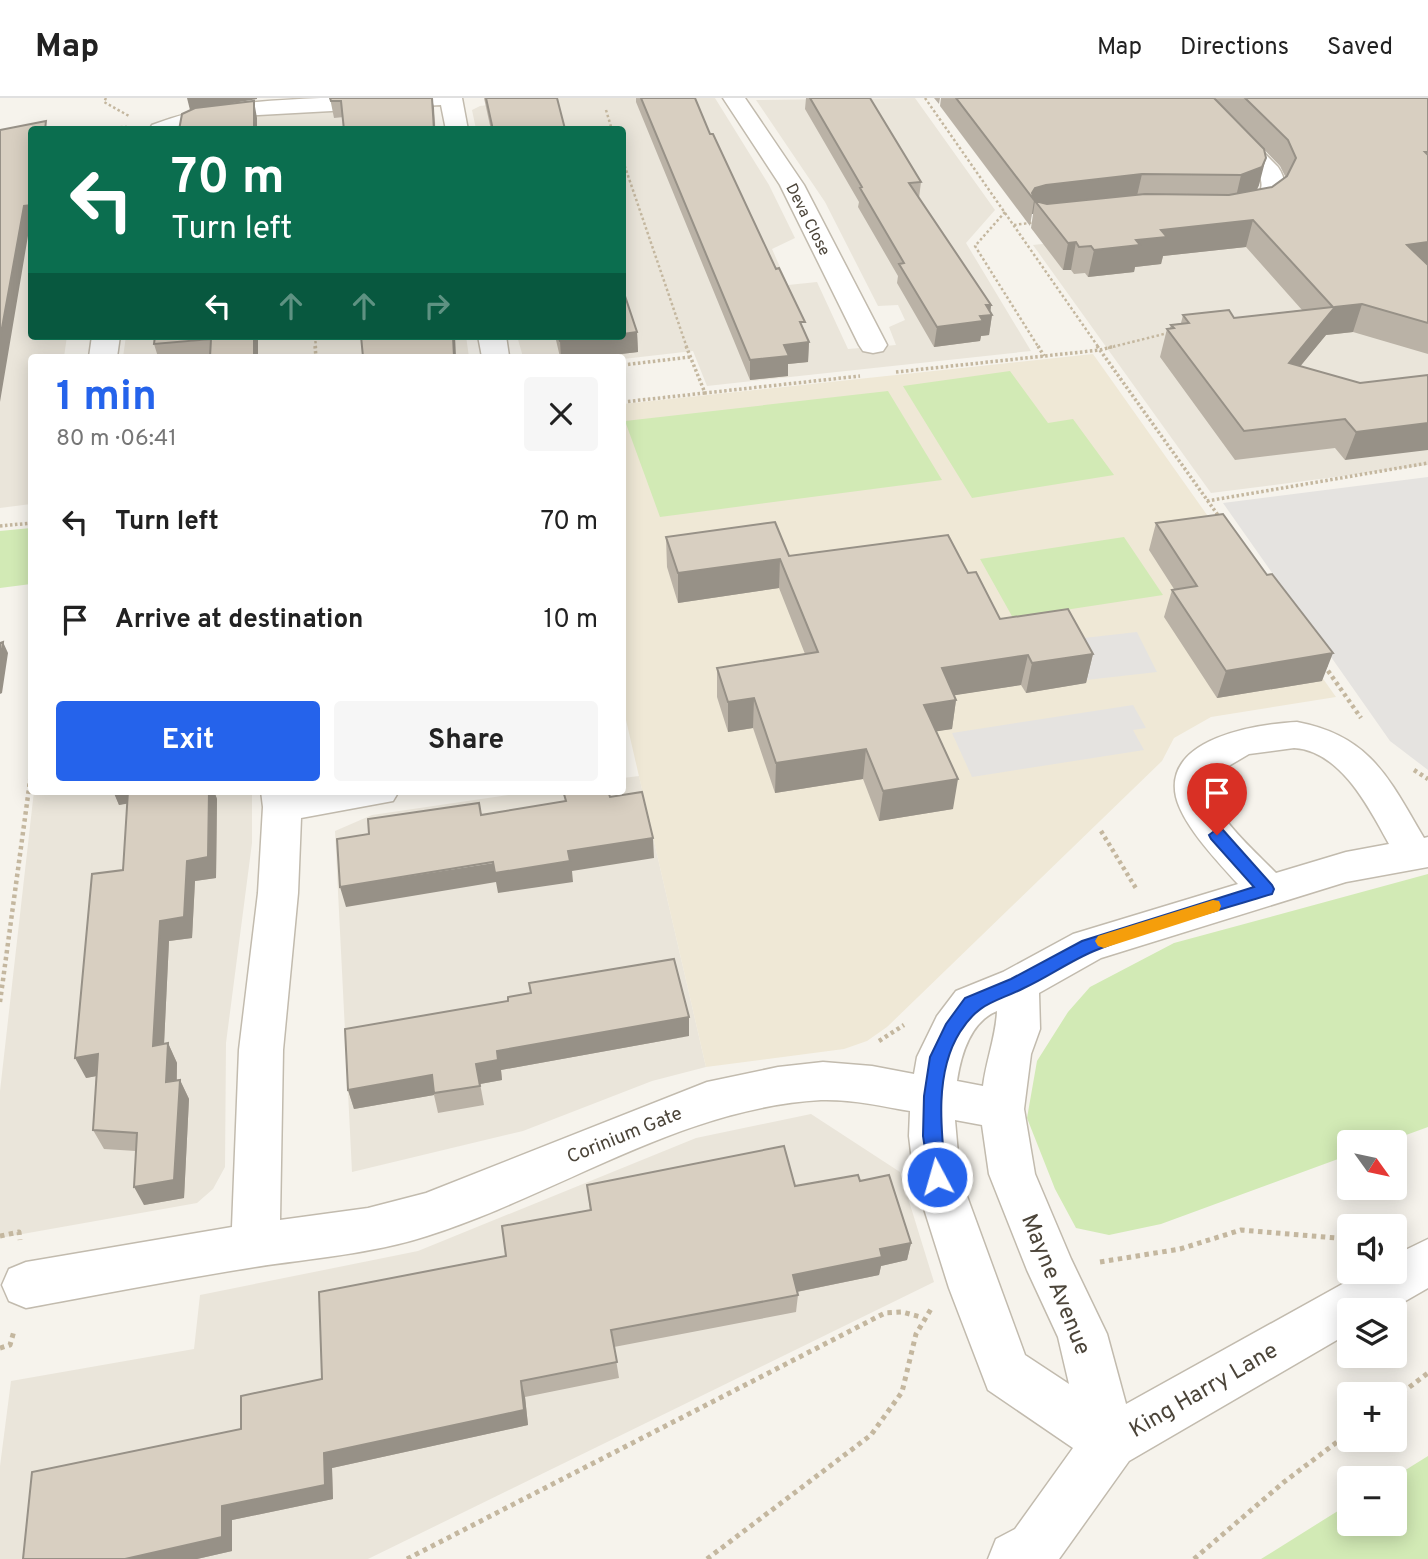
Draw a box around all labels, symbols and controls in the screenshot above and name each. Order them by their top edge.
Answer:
text: Map [35,27,99,69]
text: Map [1097,33,1142,63]
text: Directions [1180,33,1289,63]
text: Saved [1327,33,1393,63]
text: 70 m [171,149,285,211]
icon: left [56,154,147,245]
street label: Deva Close [781,180,834,259]
text: Turn left [171,210,292,250]
icon: left [199,287,237,325]
icon: ahead [272,287,310,325]
icon: ahead [345,287,383,325]
icon: right [418,287,456,325]
text: 1 min [56,372,157,425]
button: close [524,377,598,451]
text: 80 m · 06:41 [56,425,177,454]
icon: left [56,503,94,541]
text: Turn left [115,506,219,539]
text: 70 m [540,506,598,539]
icon: arrive [56,601,94,639]
text: Arrive at destination [115,604,363,637]
text: 10 m [543,604,598,637]
button: Exit [56,701,320,781]
button: Share [334,701,598,781]
pin [1187,763,1247,835]
icon: arrive [1198,774,1236,812]
street label: Corinium Gate [564,1102,686,1170]
north arrow [1337,1130,1407,1200]
map controls [1337,1130,1407,1536]
position arrow [900,1140,974,1214]
street label: Mayne Avenue [1013,1210,1096,1360]
button: sound [1337,1214,1407,1284]
button: layers [1337,1298,1407,1368]
street label: King Harry Lane [1125,1337,1284,1445]
button: + [1337,1382,1407,1452]
button: − [1337,1466,1407,1536]

